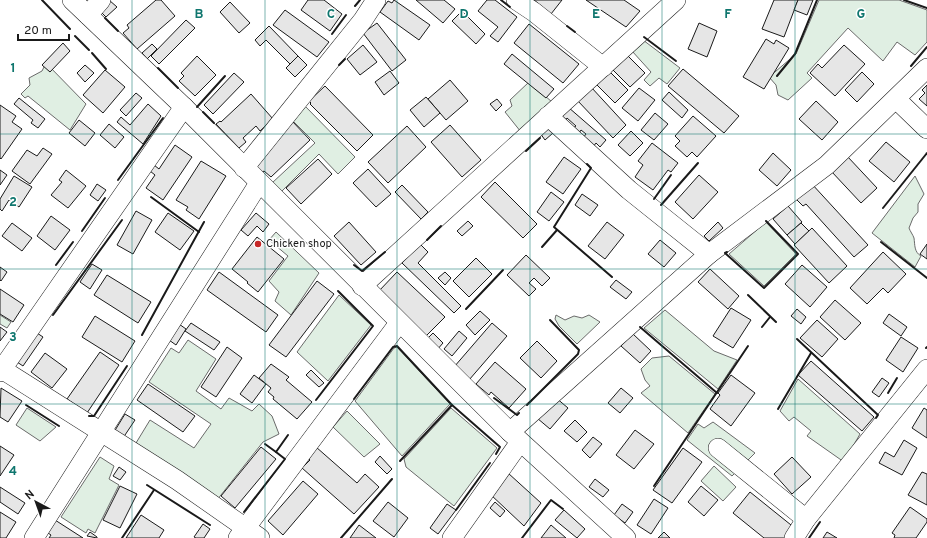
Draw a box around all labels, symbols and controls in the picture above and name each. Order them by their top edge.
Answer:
text: B [195,7,204,23]
text: C [327,7,335,23]
text: D [459,7,469,23]
text: E [592,7,600,23]
text: F [724,7,732,23]
text: G [857,7,866,23]
scale bar [18,16,69,42]
text: 20 m [24,23,52,39]
text: 1 [10,61,16,77]
text: 2 [9,195,17,211]
place label: Chicken shop [266,237,332,251]
marker: Chicken shop [253,239,263,249]
text: 3 [9,330,17,346]
text: 4 [9,464,17,480]
north arrow [16,482,56,522]
text: N [23,487,38,503]

